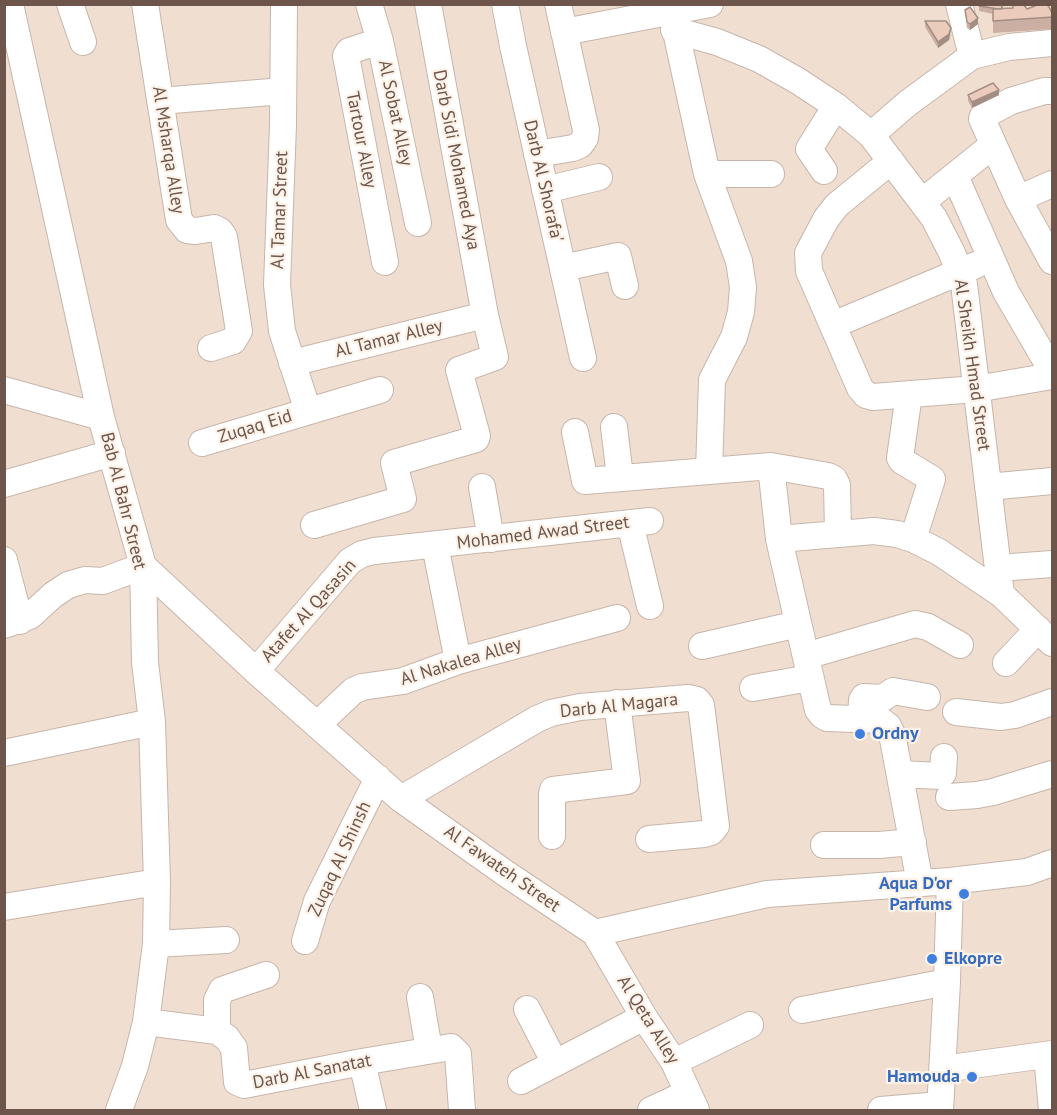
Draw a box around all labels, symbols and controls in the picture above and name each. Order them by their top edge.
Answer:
street label: Al Sobat Alley [373,58,417,168]
street label: Darb Sidi Mohamed Aya [428,68,484,252]
street label: Al Msharqa Alley [147,85,189,215]
street label: Tartour Alley [341,90,381,190]
street label: Darb Al Shorafa' [518,118,568,244]
street label: Al Tamar Street [267,151,293,269]
street label: Al Sheikh Hmad Street [949,278,995,452]
street label: Al Tamar Alley [333,315,445,363]
street label: Zuqaq Eid [215,406,295,448]
street label: Bab Al Bahr Street [95,430,151,572]
street label: Mohamed Awad Street [455,512,631,554]
street label: Atafet Al Qasasin [257,555,361,667]
street label: Al Nakalea Alley [398,633,524,691]
street label: Darb Al Magara [559,689,679,723]
place label: Ordny [872,723,918,745]
marker: Ordny [853,727,867,741]
street label: Zuqaq Al Shinsh [304,798,376,920]
street label: Al Fawateh Street [440,821,564,917]
place label: Aqua D'or Parfums [879,873,952,916]
marker: Aqua D'or Parfums [957,887,971,901]
place label: Elkopre [944,948,1002,970]
marker: Elkopre [925,952,939,966]
street label: Al Qeta Alley [612,972,684,1068]
street label: Darb Al Sanatat [251,1050,373,1094]
place label: Hamouda [887,1066,960,1088]
marker: Hamouda [965,1070,979,1084]

